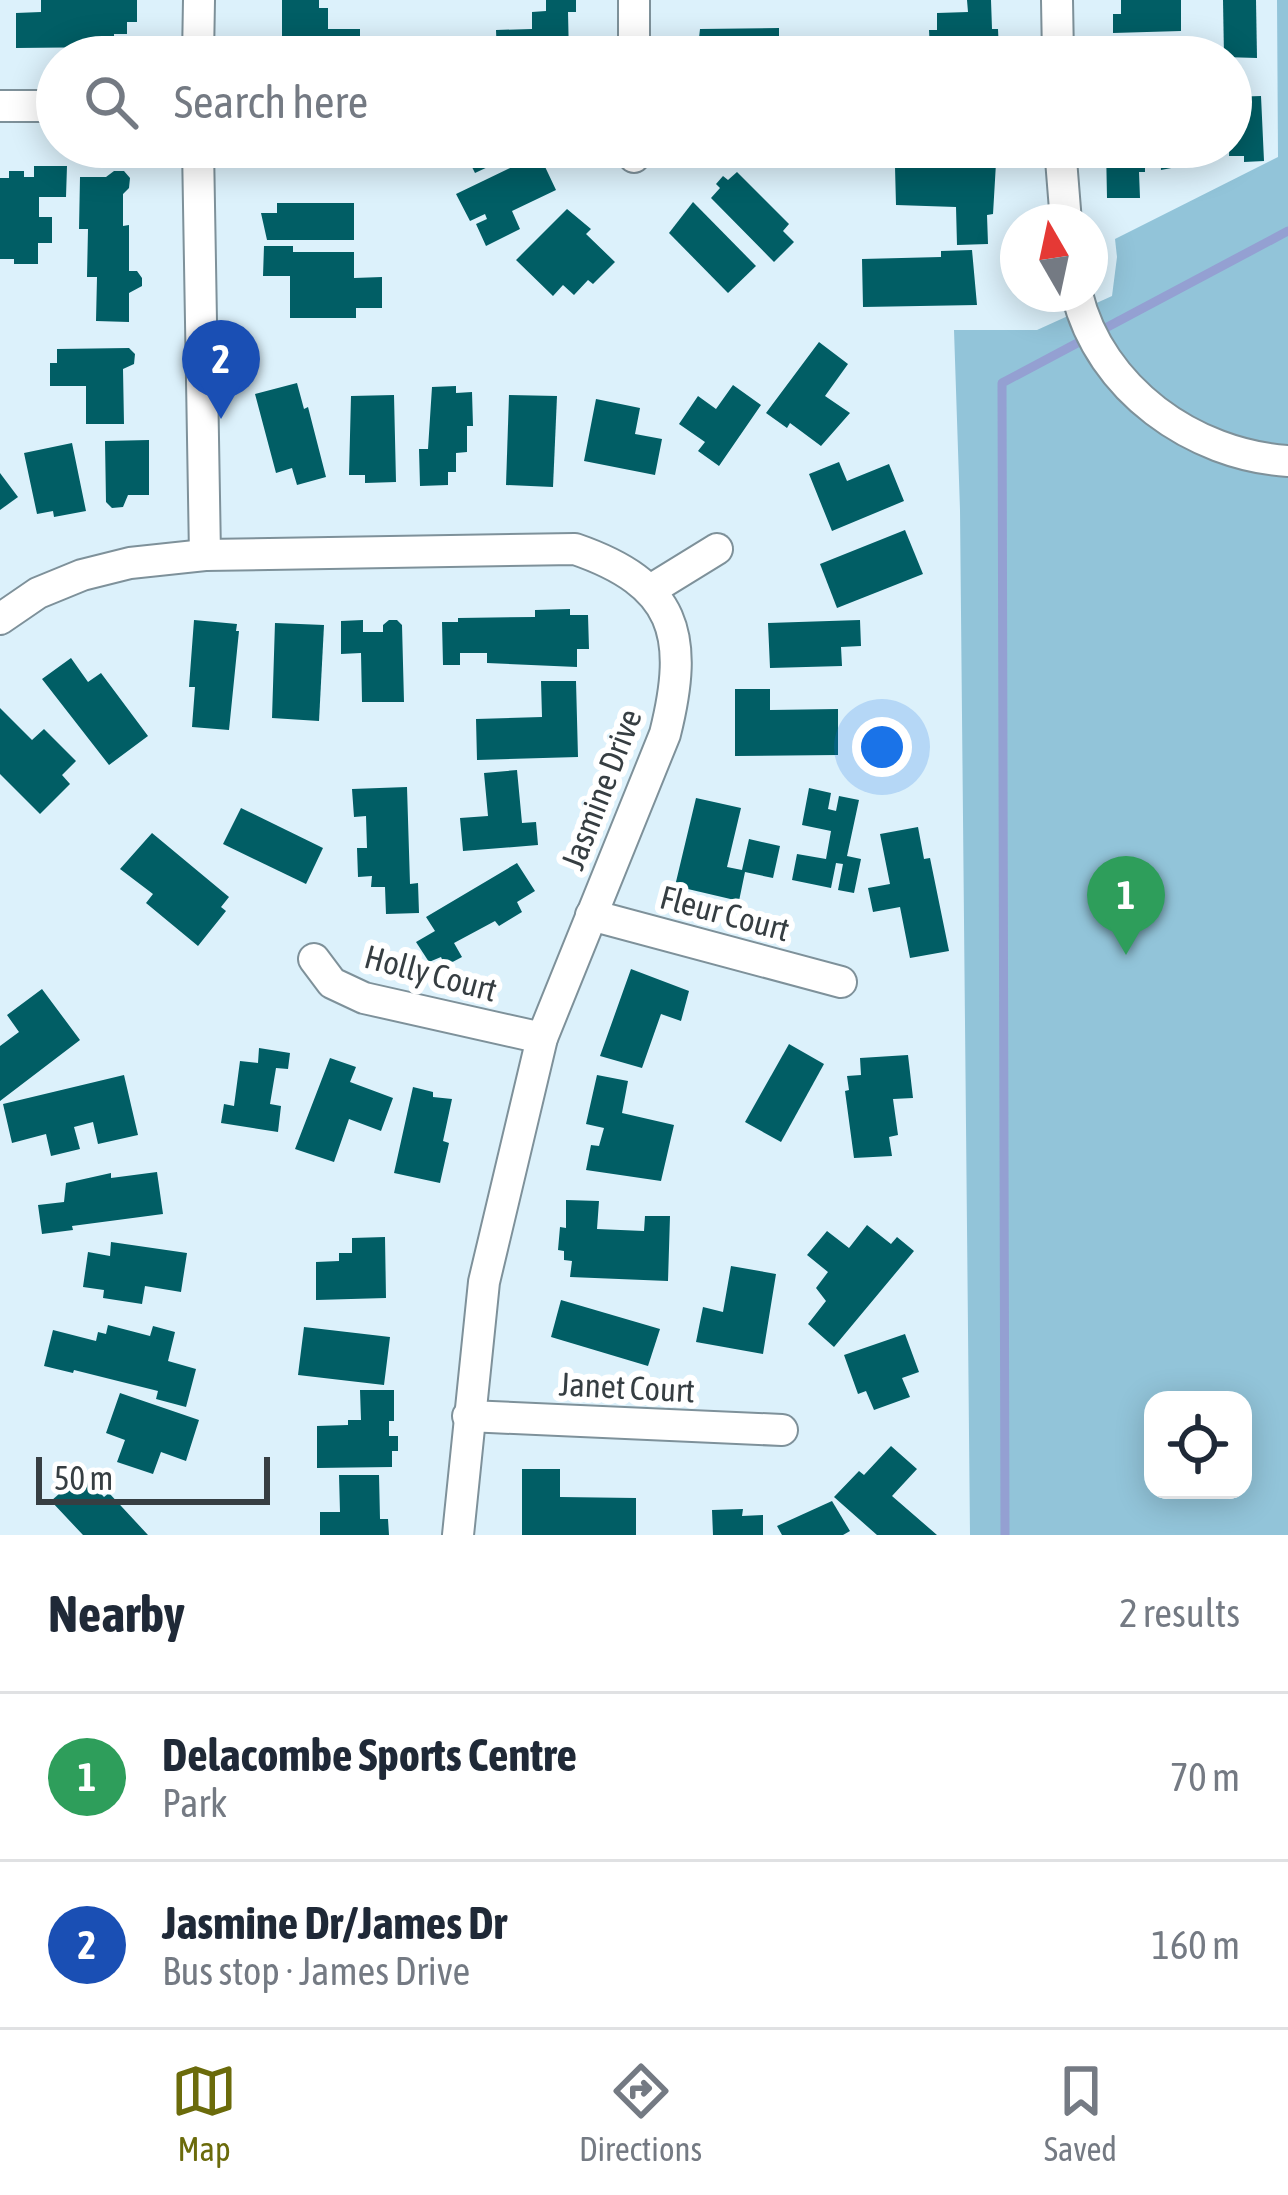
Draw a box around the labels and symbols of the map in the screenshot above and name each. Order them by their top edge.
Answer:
north arrow [1000,204,1108,312]
pin: 2 [182,320,260,419]
street label: Jasmine Drive [553,704,649,874]
your location [852,717,912,777]
pin: 1 [1087,856,1165,955]
street label: Fleur Court [656,878,794,948]
street label: Holly Court [361,937,501,1009]
street label: Janet Court [558,1364,696,1410]
scale bar [36,1451,270,1504]

